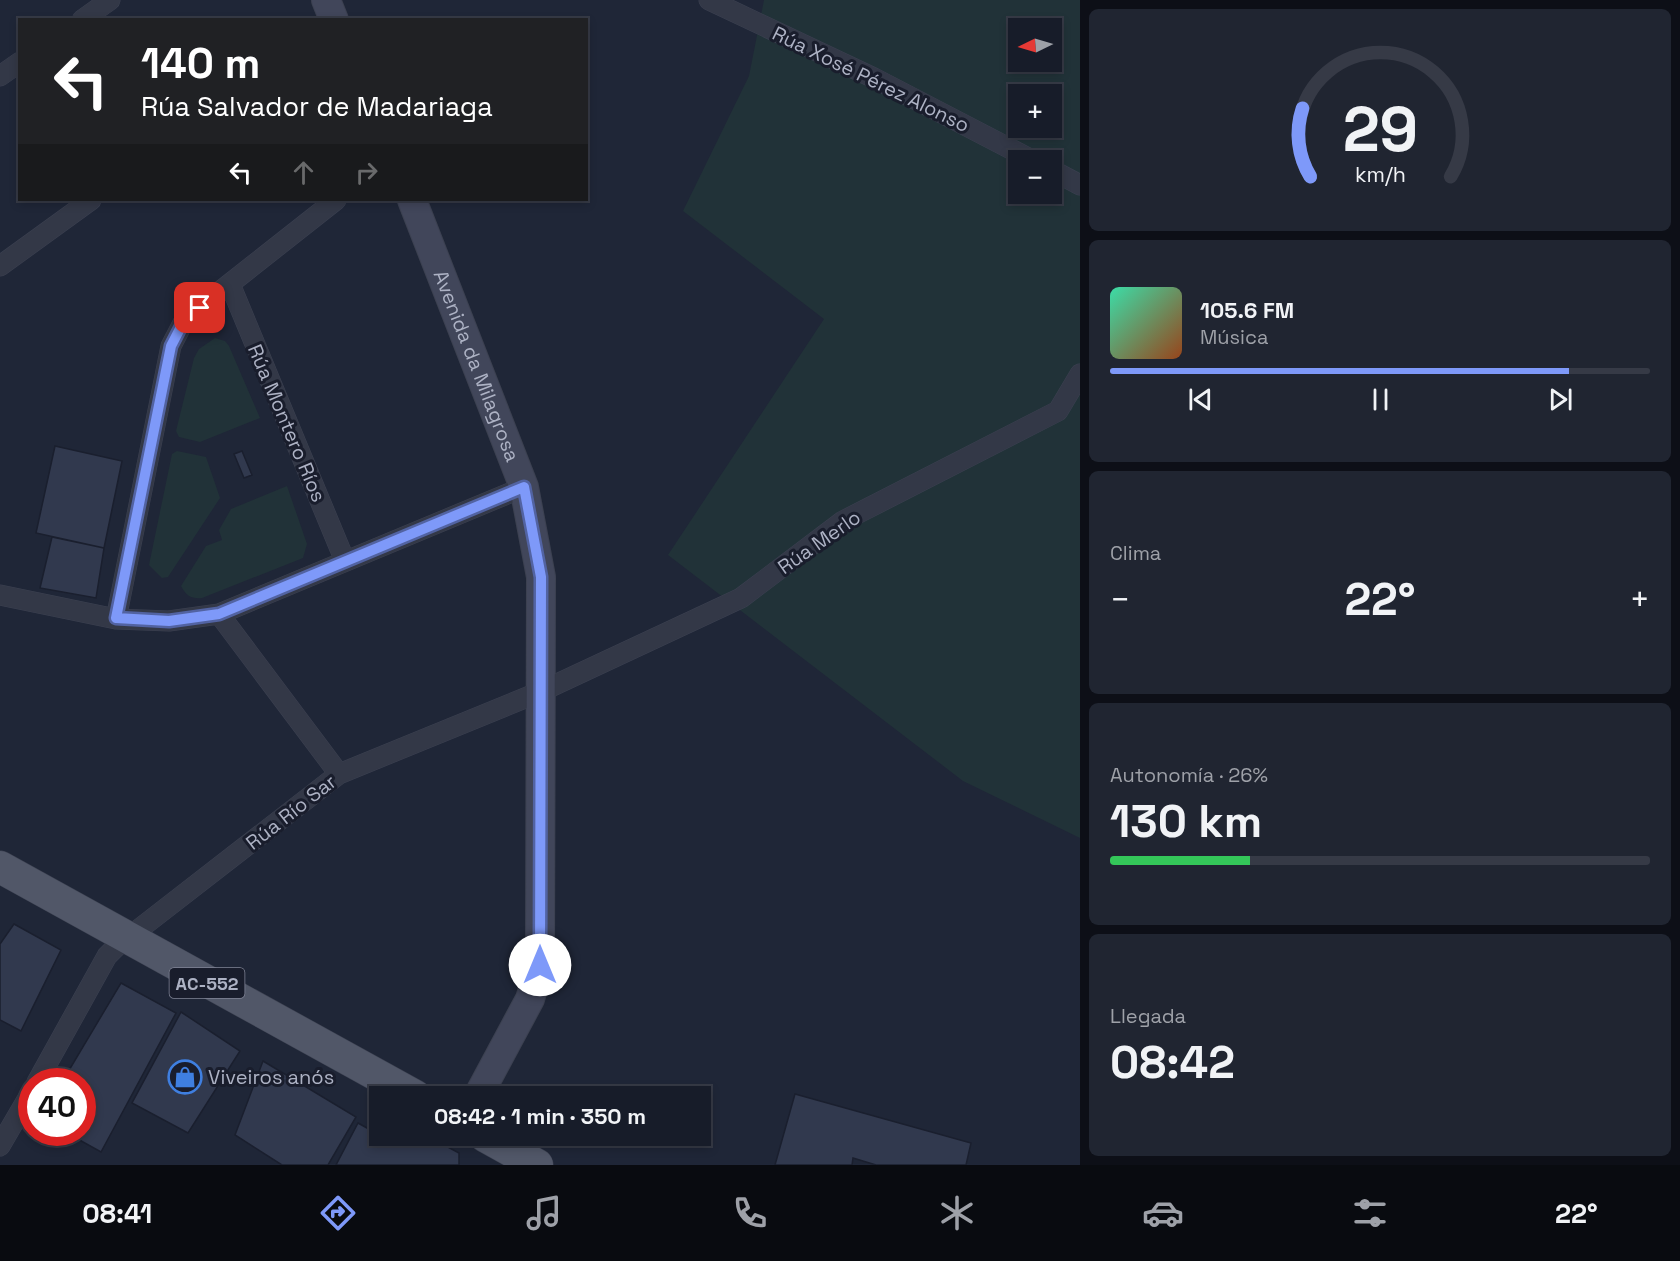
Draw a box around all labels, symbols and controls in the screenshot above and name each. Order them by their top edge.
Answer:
north arrow [1008,18,1062,72]
map controls [1008,18,1062,204]
street label: Rúa Xosé Pérez Alonso [768,20,974,138]
text: 140 m [141,37,260,90]
icon: left [42,42,120,120]
button: + [1008,84,1062,138]
text: Rúa Salvador de Madariaga [141,89,493,124]
text: 29 [1342,90,1418,169]
button: − [1008,150,1062,204]
icon: left [224,156,257,189]
icon: ahead [287,156,320,189]
icon: right [350,156,383,189]
text: km/h [1354,161,1406,188]
street label: Avenida da Milagrosa [428,266,526,465]
pin [174,282,225,333]
icon: arrive [183,291,216,324]
text: 105.6 FM [1200,296,1294,324]
text: Música [1200,324,1268,350]
street label: Rúa Montero Ríos [242,340,332,506]
icon: previous [1184,383,1217,416]
icon: pause [1364,383,1397,416]
icon: next [1544,383,1577,416]
street label: Rúa Merlo [772,504,866,580]
text: Clima [1110,540,1161,566]
text: 22° [1344,571,1416,628]
text: − [1110,579,1130,621]
text: + [1630,579,1650,621]
text: Autonomía · 26% [1110,762,1268,788]
street label: Rúa Río Sar [241,769,341,855]
text: 130 km [1110,793,1262,850]
position arrow [508,933,572,997]
road number: AC-552 [170,968,244,998]
text: Llegada [1110,1003,1186,1029]
text: 08:42 [1110,1034,1235,1091]
shop icon: Viveiros anós [167,1059,203,1095]
place label: Viveiros anós [208,1064,334,1090]
speed limit sign: 40 [18,1068,96,1146]
text: 08:42 · 1 min · 350 m [434,1102,646,1130]
icon: directions [317,1192,359,1234]
icon: music [523,1192,565,1234]
icon: phone [729,1192,771,1234]
icon: climate [936,1192,978,1234]
icon: car [1142,1192,1184,1234]
icon: filters [1349,1192,1391,1234]
text: 08:41 [82,1196,152,1231]
text: 22° [1555,1196,1598,1231]

